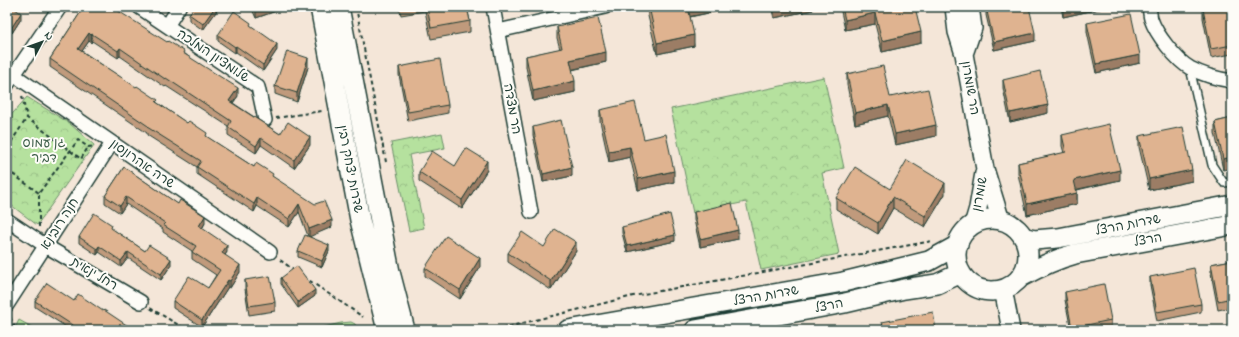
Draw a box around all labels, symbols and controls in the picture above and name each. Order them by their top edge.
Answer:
north arrow [22,22,62,62]
street label: שלומציון המלכה [173,25,253,87]
text: N [40,28,57,44]
street label: הר שומרון [956,60,984,116]
street label: הר מצדה [498,82,526,136]
street label: שדרות יצחק רבין [332,123,368,215]
park label: גן עמוס דביר [23,134,65,168]
street label: שרה אהרונסון [106,135,179,194]
street label: שומרון [967,174,993,213]
street label: חנה רובינא [36,194,84,254]
street label: שדרות הרצל [1094,211,1162,239]
street label: הרצל [1133,230,1163,250]
street label: רחל ינאית [66,252,121,295]
street label: שדרות הרצל [732,281,800,311]
street label: הרצל [813,294,845,318]

